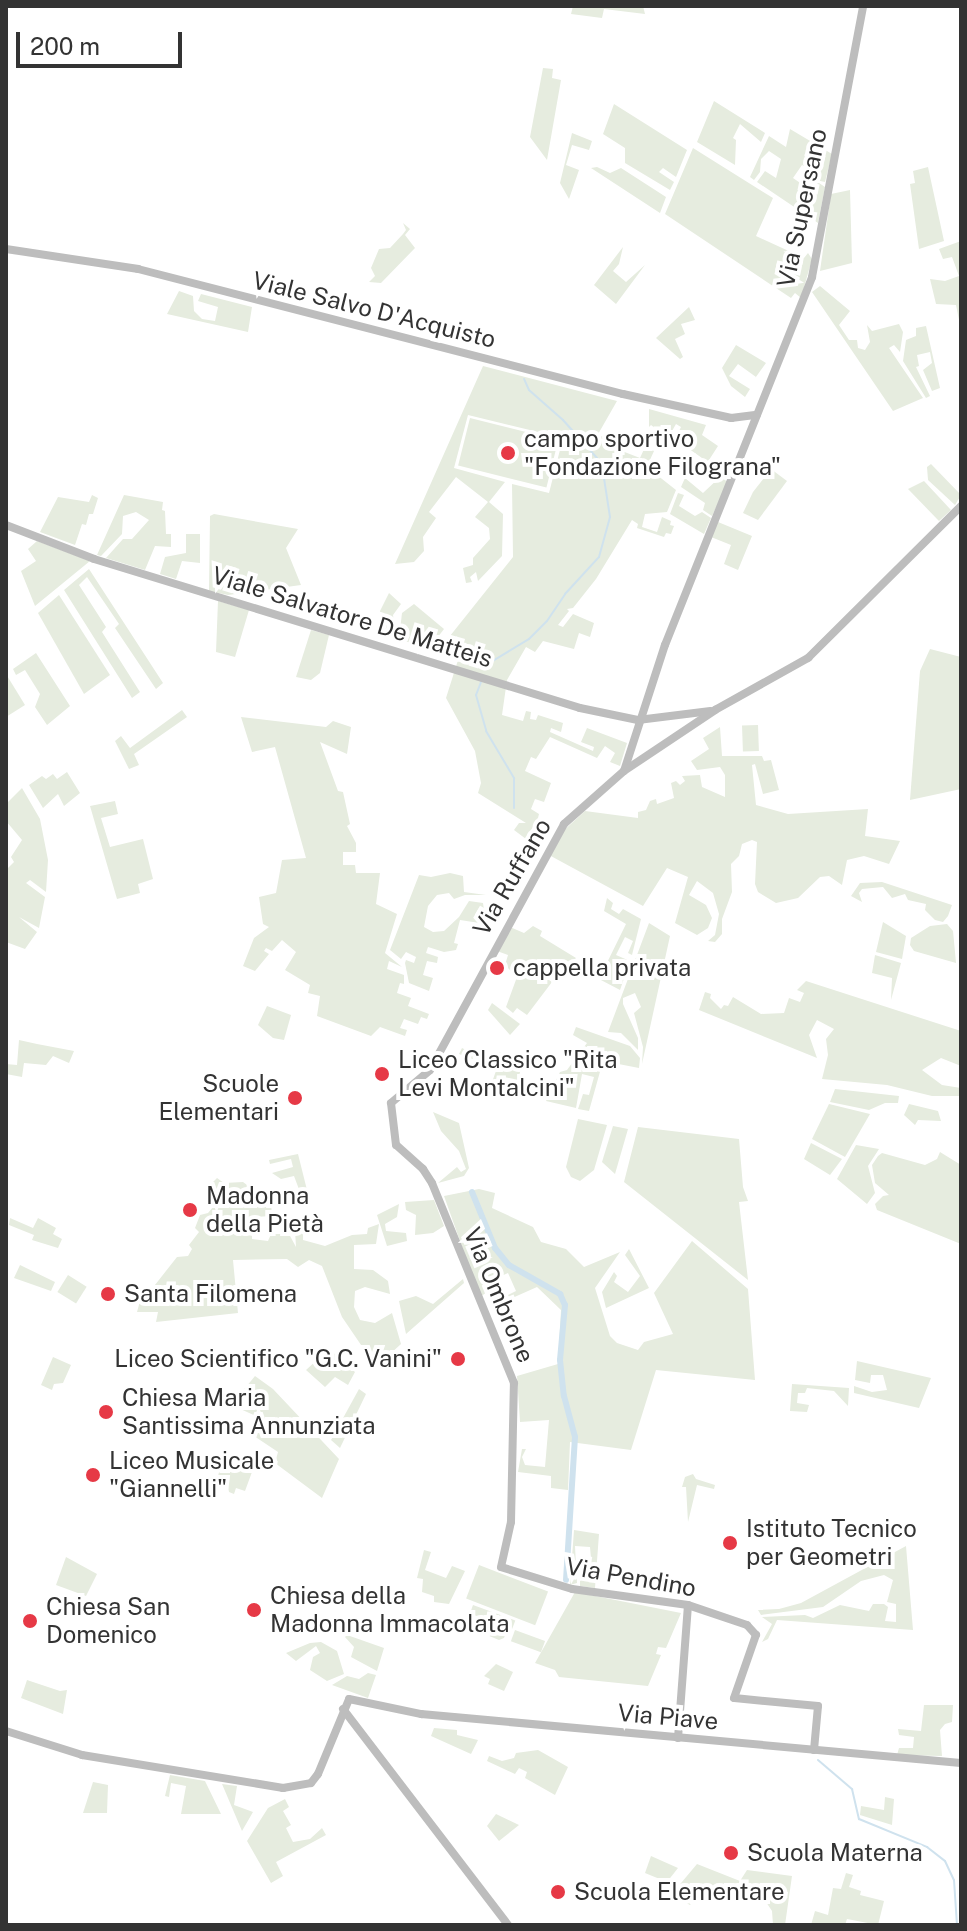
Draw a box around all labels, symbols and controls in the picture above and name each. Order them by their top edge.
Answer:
scale bar [20,16,186,66]
text: 200 m [30,32,100,60]
street label: Via Supersano [771,126,833,290]
street label: Viale Salvo D'Acquisto [249,266,499,354]
place label: campo sportivo "Fondazione Filograna" [524,425,781,481]
marker: campo sportivo "Fondazione Filograna" [499,444,517,462]
street label: Viale Salvatore De Matteis [208,561,496,673]
street label: Via Ruffano [467,813,557,941]
place label: cappella privata [513,954,691,982]
marker: cappella privata [488,959,506,977]
place label: Liceo Classico "Rita Levi Montalcini" [398,1046,618,1102]
marker: Liceo Classico "Rita Levi Montalcini" [373,1065,391,1083]
place label: Scuole Elementari [159,1070,279,1126]
marker: Scuole Elementari [286,1089,304,1107]
place label: Madonna della Pietà [206,1182,324,1238]
marker: Madonna della Pietà [181,1201,199,1219]
street label: Via Ombrone [458,1223,540,1367]
place label: Santa Filomena [124,1280,297,1308]
marker: Santa Filomena [99,1285,117,1303]
place label: Liceo Scientifico "G.C. Vanini" [113,1345,442,1373]
marker: Liceo Scientifico "G.C. Vanini" [449,1350,467,1368]
place label: Chiesa Maria Santissima Annunziata [122,1384,375,1440]
marker: Chiesa Maria Santissima Annunziata [97,1403,115,1421]
place label: Liceo Musicale "Giannelli" [109,1447,274,1503]
marker: Liceo Musicale "Giannelli" [84,1466,102,1484]
place label: Istituto Tecnico per Geometri [746,1515,917,1571]
marker: Istituto Tecnico per Geometri [721,1534,739,1552]
street label: Via Pendino [564,1551,698,1603]
place label: Chiesa della Madonna Immacolata [270,1582,510,1638]
place label: Chiesa San Domenico [46,1593,170,1649]
marker: Chiesa della Madonna Immacolata [245,1601,263,1619]
marker: Chiesa San Domenico [21,1612,39,1630]
street label: Via Piave [617,1698,719,1736]
place label: Scuola Materna [747,1839,923,1867]
marker: Scuola Materna [722,1844,740,1862]
place label: Scuola Elementare [574,1878,785,1906]
marker: Scuola Elementare [549,1883,567,1901]

